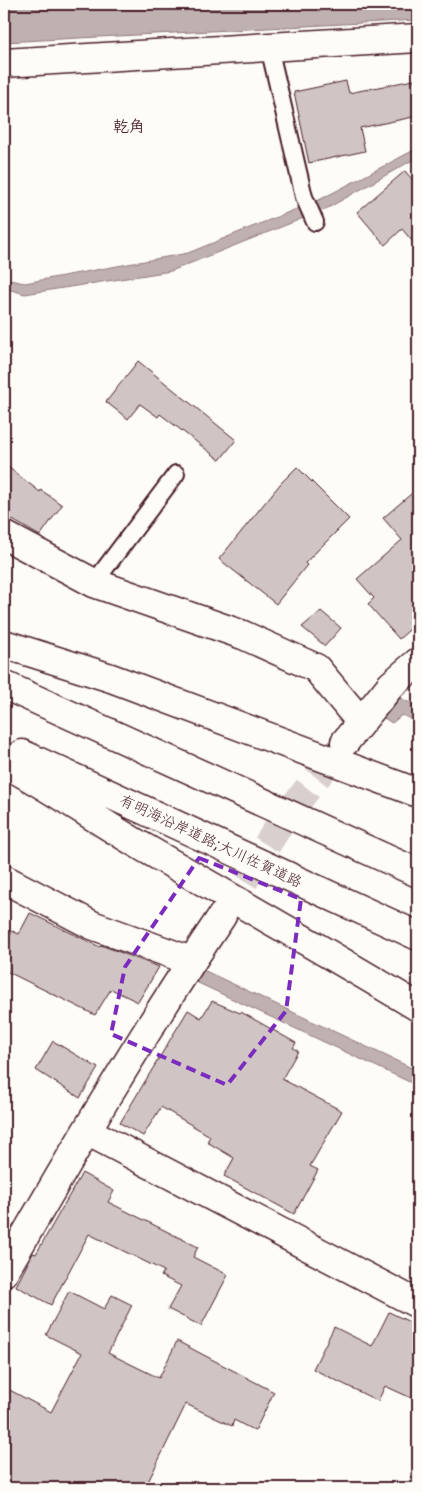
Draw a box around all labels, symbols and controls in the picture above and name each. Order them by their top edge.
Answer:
district label: 乾角 [113,113,145,137]
street label: 有明海沿岸道路;大川佐賀道路 [116,787,307,892]

